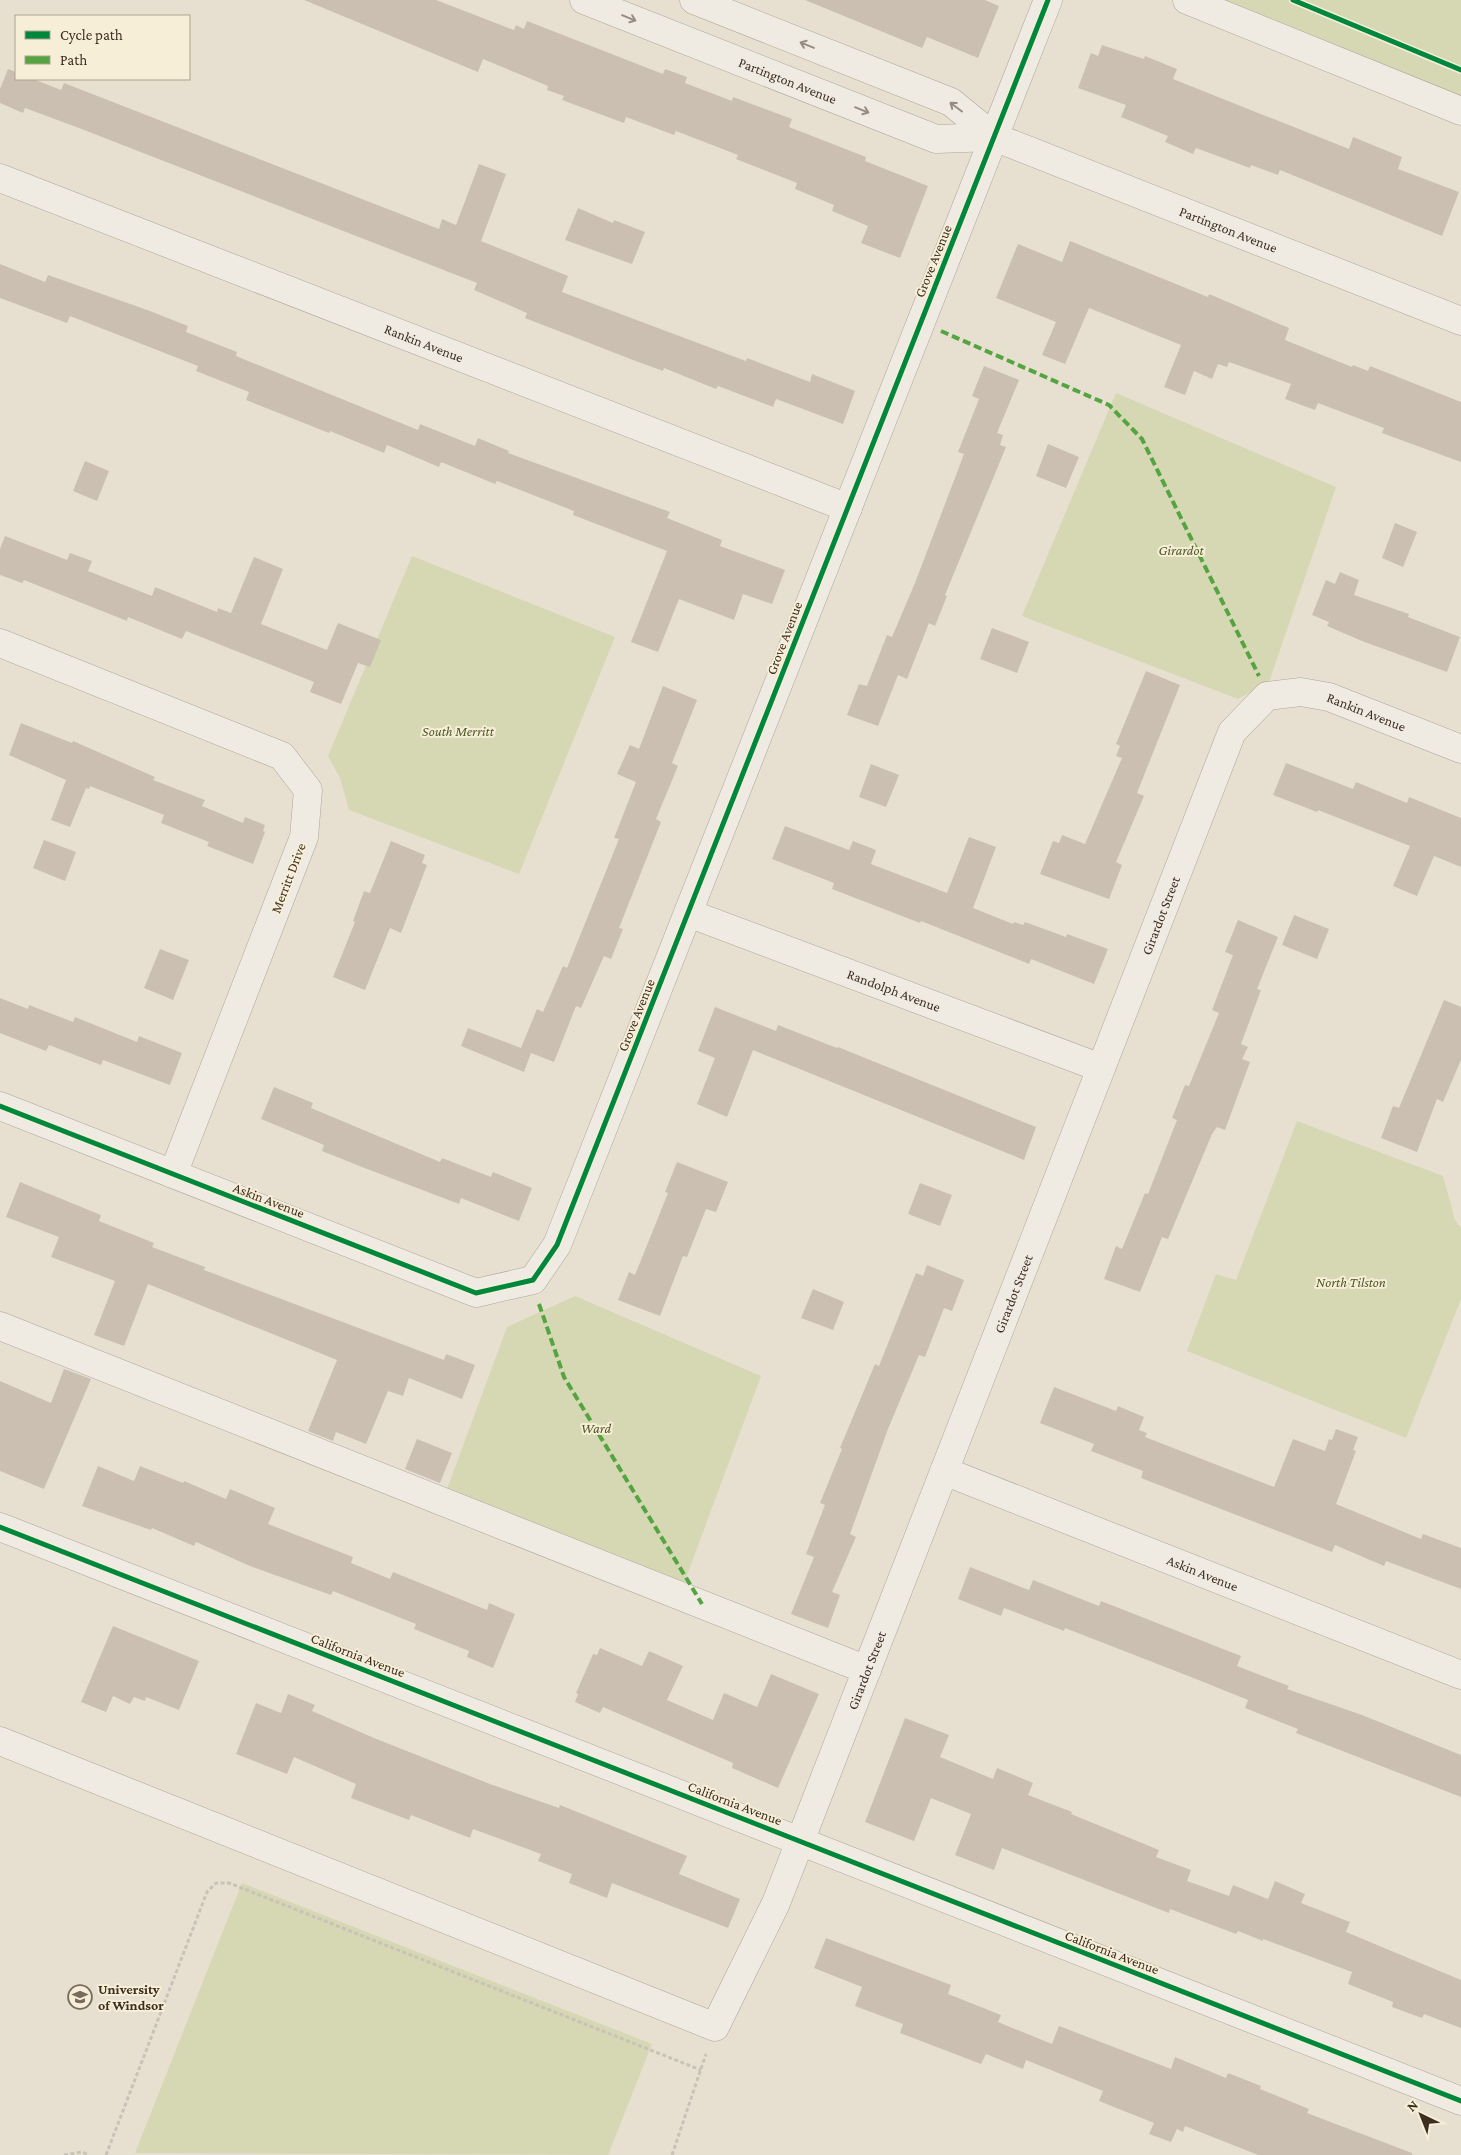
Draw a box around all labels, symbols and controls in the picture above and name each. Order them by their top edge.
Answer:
one-way arrow [621,14,637,23]
legend [15,15,190,80]
text: Cycle path [60,27,123,44]
one-way arrow [799,39,814,48]
text: Path [60,52,87,68]
street label: Partington Avenue [736,54,839,107]
one-way arrow [949,102,963,112]
one-way arrow [854,105,869,115]
street label: Partington Avenue [1177,203,1280,256]
street label: Grove Avenue [911,222,955,300]
street label: Rankin Avenue [382,320,466,366]
park label: Girardot [1158,542,1204,558]
street label: Grove Avenue [763,599,805,677]
street label: Rankin Avenue [1325,689,1408,734]
park label: South Merritt [422,723,495,739]
street label: Merritt Drive [267,841,309,915]
street label: Girardot Street [1138,874,1183,957]
street label: Randolph Avenue [845,966,943,1015]
street label: Grove Avenue [614,976,658,1054]
street label: Askin Avenue [231,1179,307,1221]
street label: Girardot Street [991,1252,1036,1335]
park label: North Tilston [1316,1274,1386,1290]
park label: Ward [581,1420,611,1436]
street label: Askin Avenue [1165,1552,1241,1594]
street label: Girardot Street [844,1628,889,1712]
street label: California Avenue [309,1630,407,1680]
street label: California Avenue [686,1778,784,1828]
street label: California Avenue [1063,1927,1161,1977]
place label: University of Windsor [98,1981,164,2013]
school or university icon: University of Windsor [67,1984,93,2010]
north arrow [1396,2090,1446,2140]
text: N [1403,2096,1421,2115]

